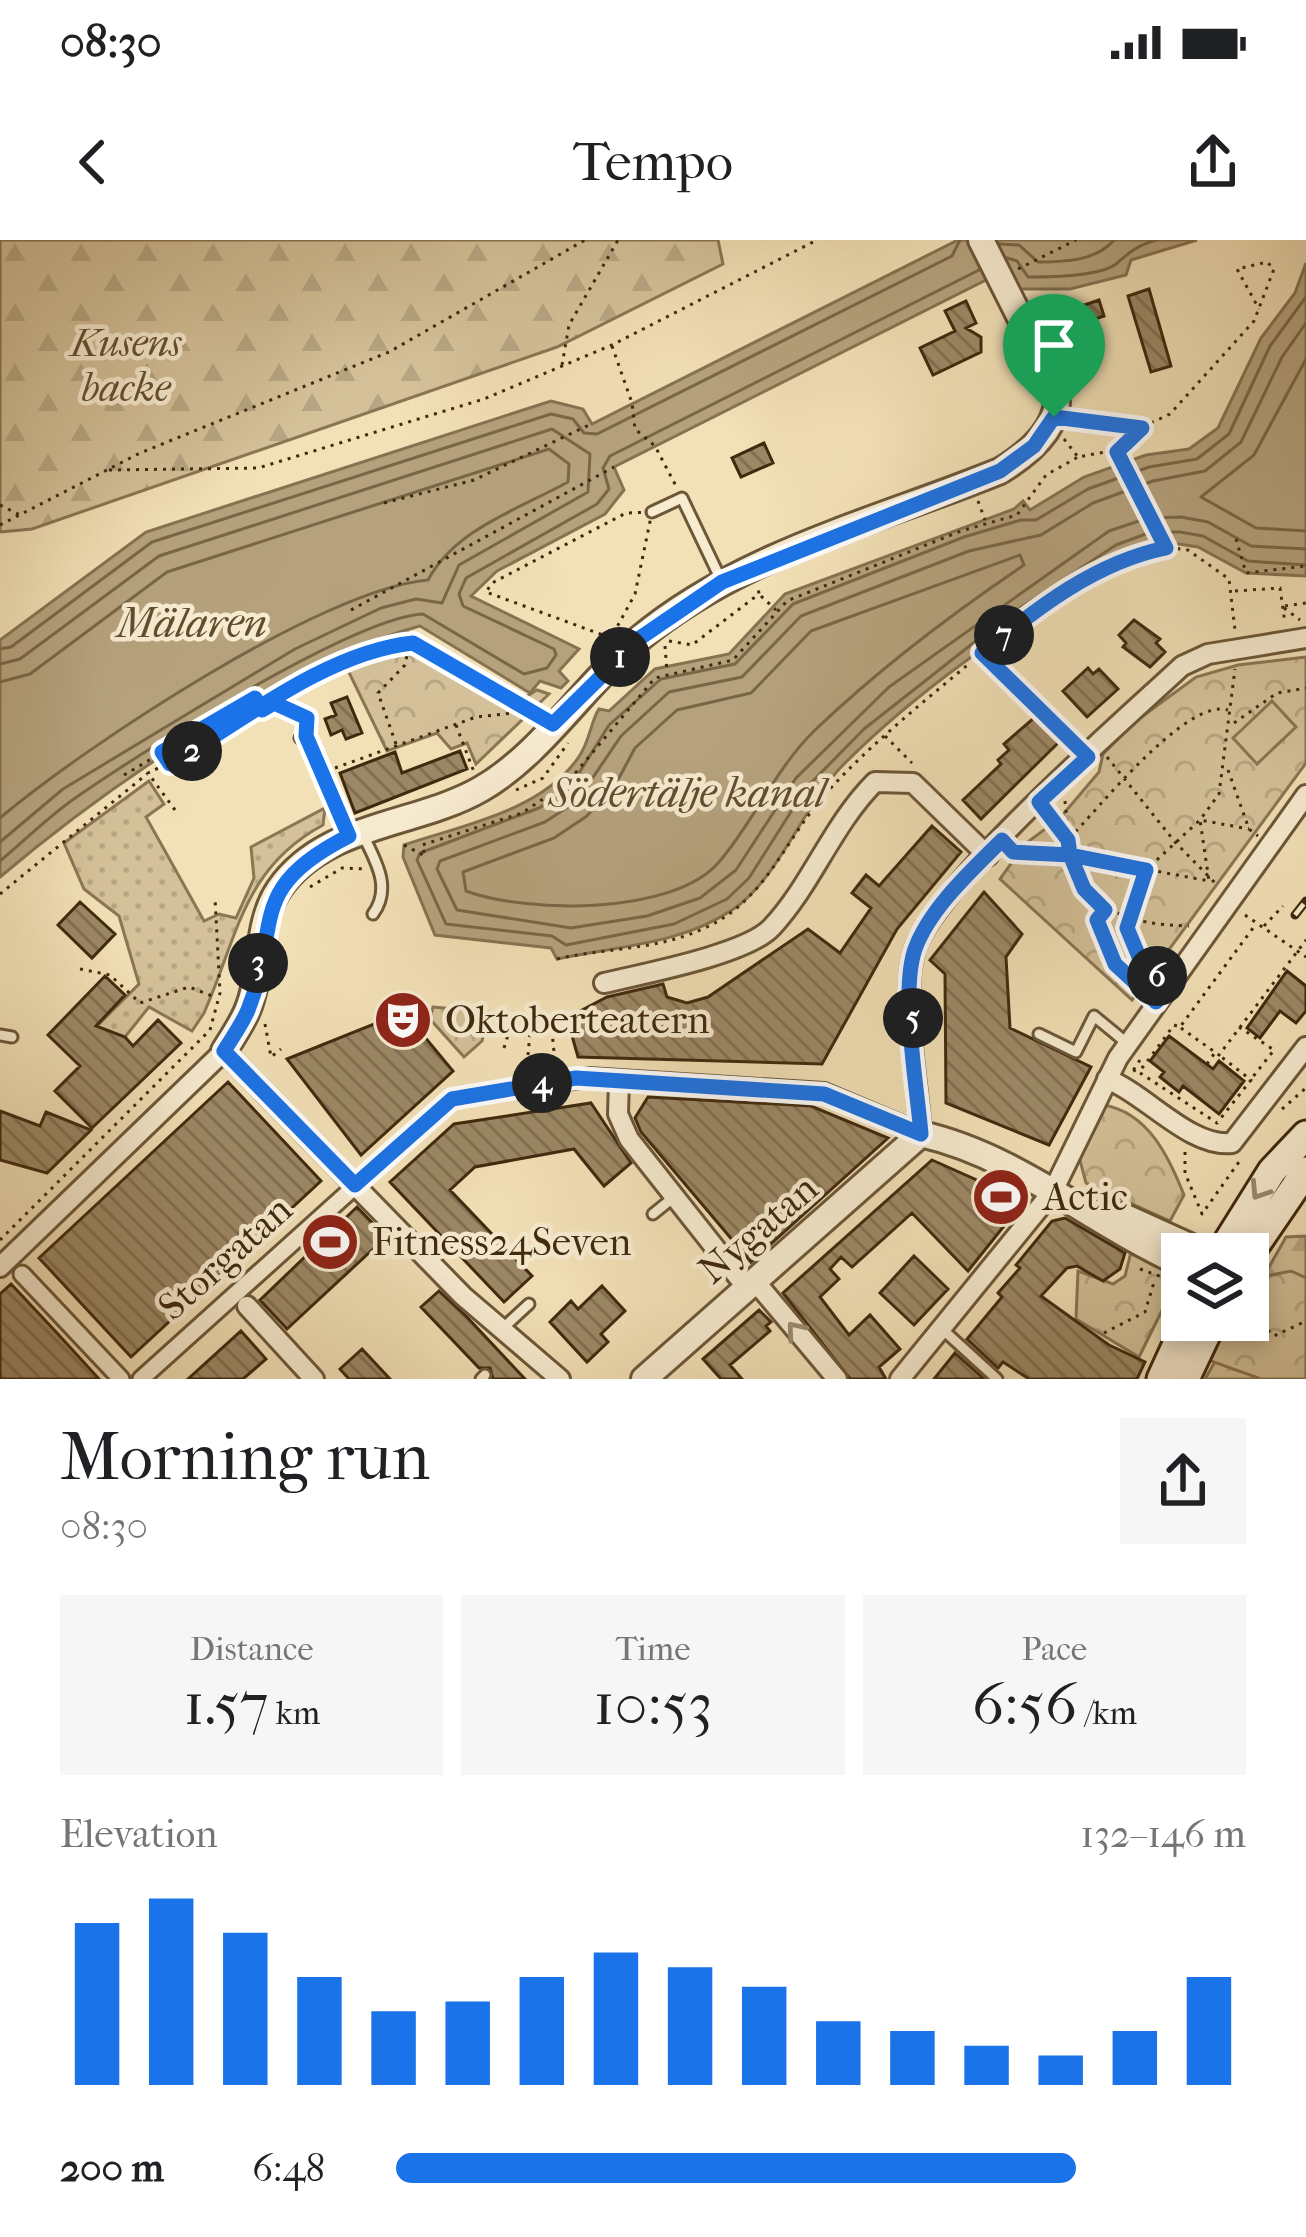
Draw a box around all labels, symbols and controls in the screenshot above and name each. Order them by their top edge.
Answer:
text: 08:30 [60,16,162,69]
icon: back [60,129,126,195]
icon: share [1180,129,1246,195]
text: Tempo [573,131,733,194]
pin [1003,294,1105,417]
icon: arrive [1021,312,1087,378]
park label: Kusens backe [68,320,182,411]
water label: Mälaren [114,599,267,648]
pin: 7 [974,605,1034,665]
text: 7 [996,615,1012,654]
pin: 1 [590,627,650,687]
text: 1 [614,637,626,676]
pin: 2 [162,721,222,781]
text: 2 [184,731,200,770]
water label: Södertälje kanal [548,769,830,818]
pin: 3 [228,933,288,993]
text: 3 [251,943,265,982]
pin: 6 [1127,946,1187,1006]
text: 6 [1148,956,1166,995]
pin: 5 [883,988,943,1048]
theatre icon: Oktoberteatern [372,989,434,1051]
place label: Oktoberteatern [445,997,710,1043]
text: 5 [906,998,920,1037]
pin: 4 [512,1053,572,1113]
text: 4 [532,1063,552,1102]
street label: Nygatan [689,1165,827,1293]
sports icon: Actic [970,1166,1032,1228]
place label: Actic [1041,1174,1128,1220]
one-way arrow [1251,1178,1273,1200]
street label: Storgatan [149,1186,301,1330]
sports icon: Fitness24Seven [299,1211,361,1273]
place label: Fitness24Seven [372,1219,632,1265]
map controls [1161,1233,1269,1341]
button: layers [1161,1233,1269,1341]
one-way arrow [788,1321,810,1343]
button: share [1120,1418,1246,1544]
text: Morning run [60,1419,430,1496]
text: 08:30 [60,1503,148,1549]
text: Distance [190,1630,314,1669]
text: Time [615,1630,690,1669]
text: Pace [1021,1630,1087,1669]
text: 1.57 [183,1669,269,1740]
text: 10:53 [593,1669,713,1740]
text: 6:56 [972,1669,1077,1740]
text: km [269,1694,320,1733]
text: /km [1077,1694,1137,1733]
text: Elevation [60,1811,218,1857]
text: 132–146 m [1080,1811,1246,1857]
text: 200 m [60,2145,164,2191]
text: 6:48 [252,2145,325,2191]

